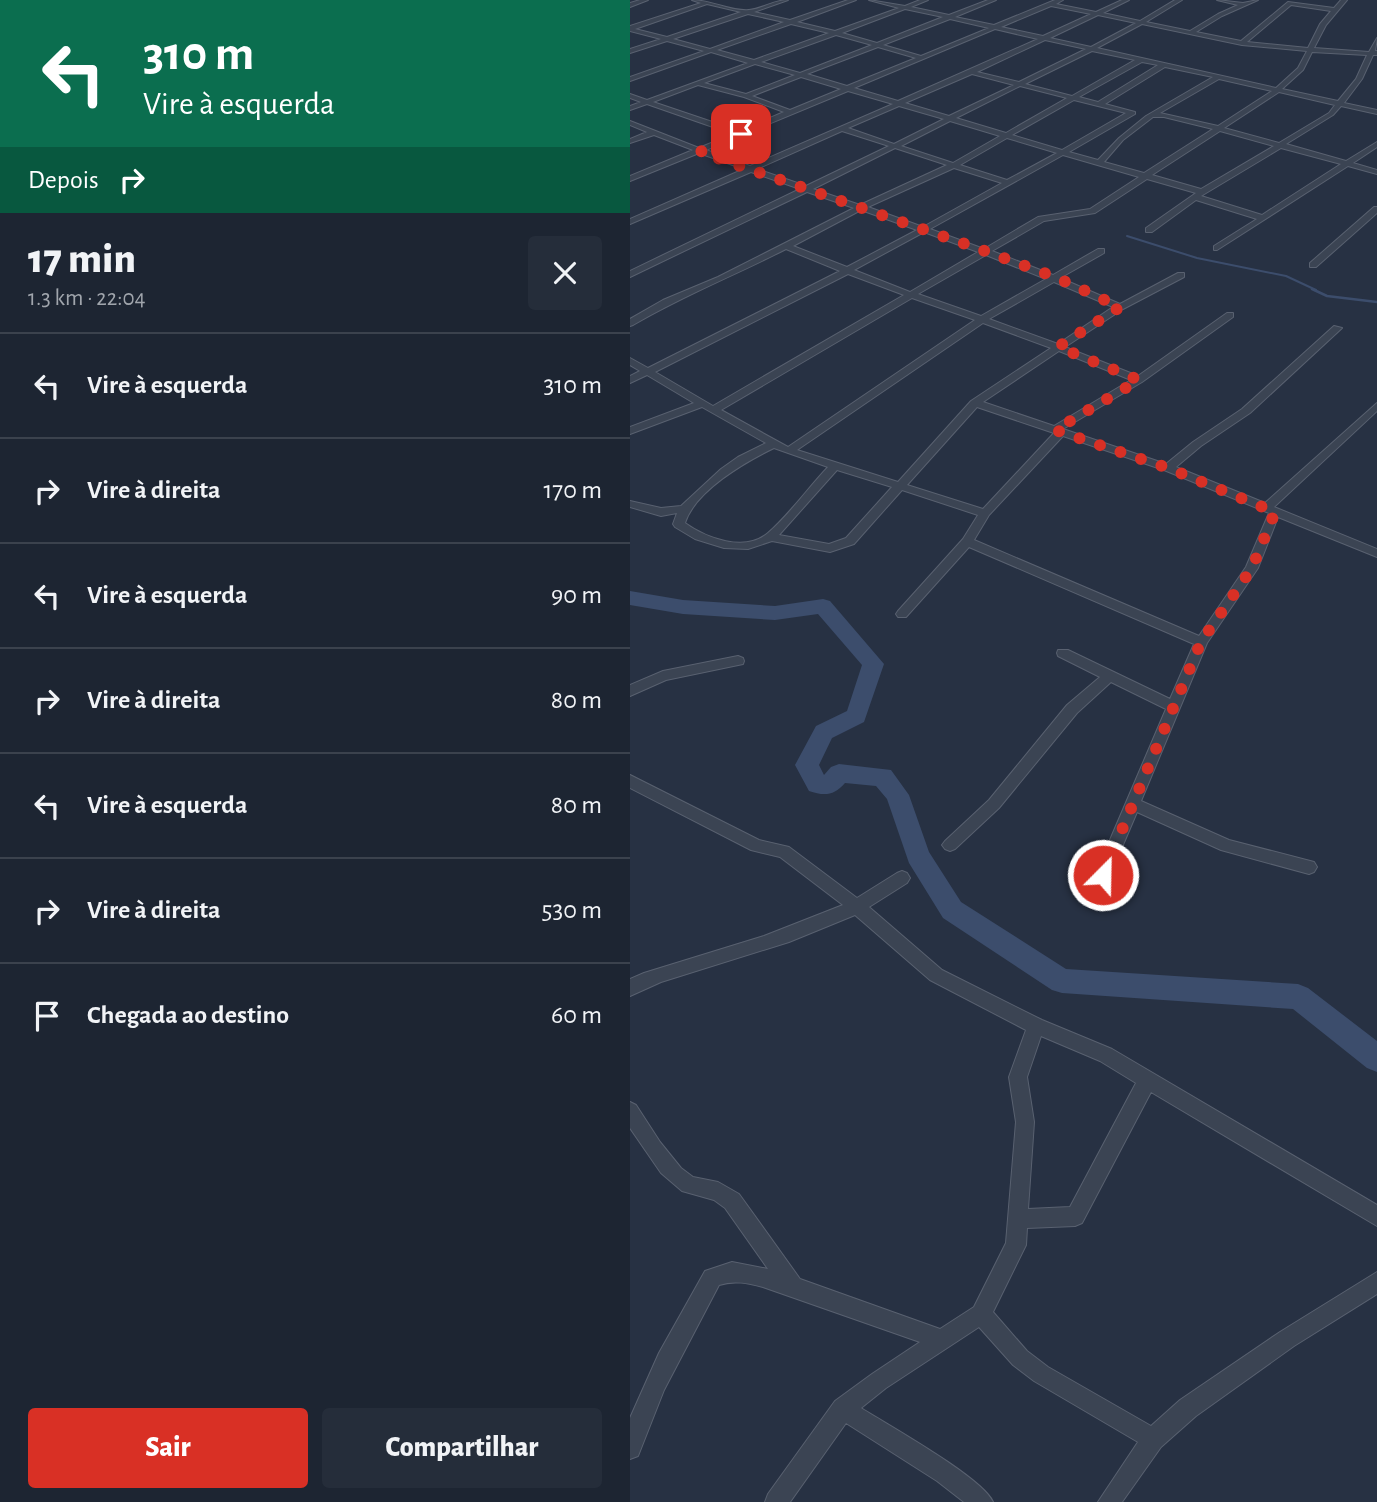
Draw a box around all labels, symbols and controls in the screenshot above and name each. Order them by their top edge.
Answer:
icon: left [28,28,119,119]
text: 310 m [143,30,254,79]
text: Vire à esquerda [143,88,335,120]
pin [711,104,771,164]
icon: arrive [722,115,760,153]
icon: right [113,161,151,199]
text: Depois [28,167,99,193]
button: close [528,236,602,310]
text: 17 min [28,238,136,280]
text: 1.3 km · 22:04 [28,287,146,310]
icon: left [28,367,66,405]
text: Vire à esquerda [87,372,248,398]
text: 310 m [544,372,602,398]
icon: right [28,472,66,510]
text: Vire à direita [87,477,221,503]
text: 170 m [543,477,602,503]
icon: left [28,577,66,615]
text: Vire à esquerda [87,582,248,608]
text: 90 m [551,582,602,608]
icon: right [28,682,66,720]
text: Vire à direita [87,687,221,713]
text: 80 m [551,687,602,713]
icon: left [28,787,66,825]
text: Vire à esquerda [87,792,248,818]
text: 80 m [551,792,602,818]
position arrow [1066,838,1140,912]
icon: right [28,892,66,930]
text: Vire à direita [87,897,221,923]
text: 530 m [542,897,602,923]
icon: arrive [28,997,66,1035]
text: Chegada ao destino [87,1002,289,1028]
text: 60 m [551,1002,602,1028]
button: Sair [28,1408,308,1488]
button: Compartilhar [322,1408,602,1488]

